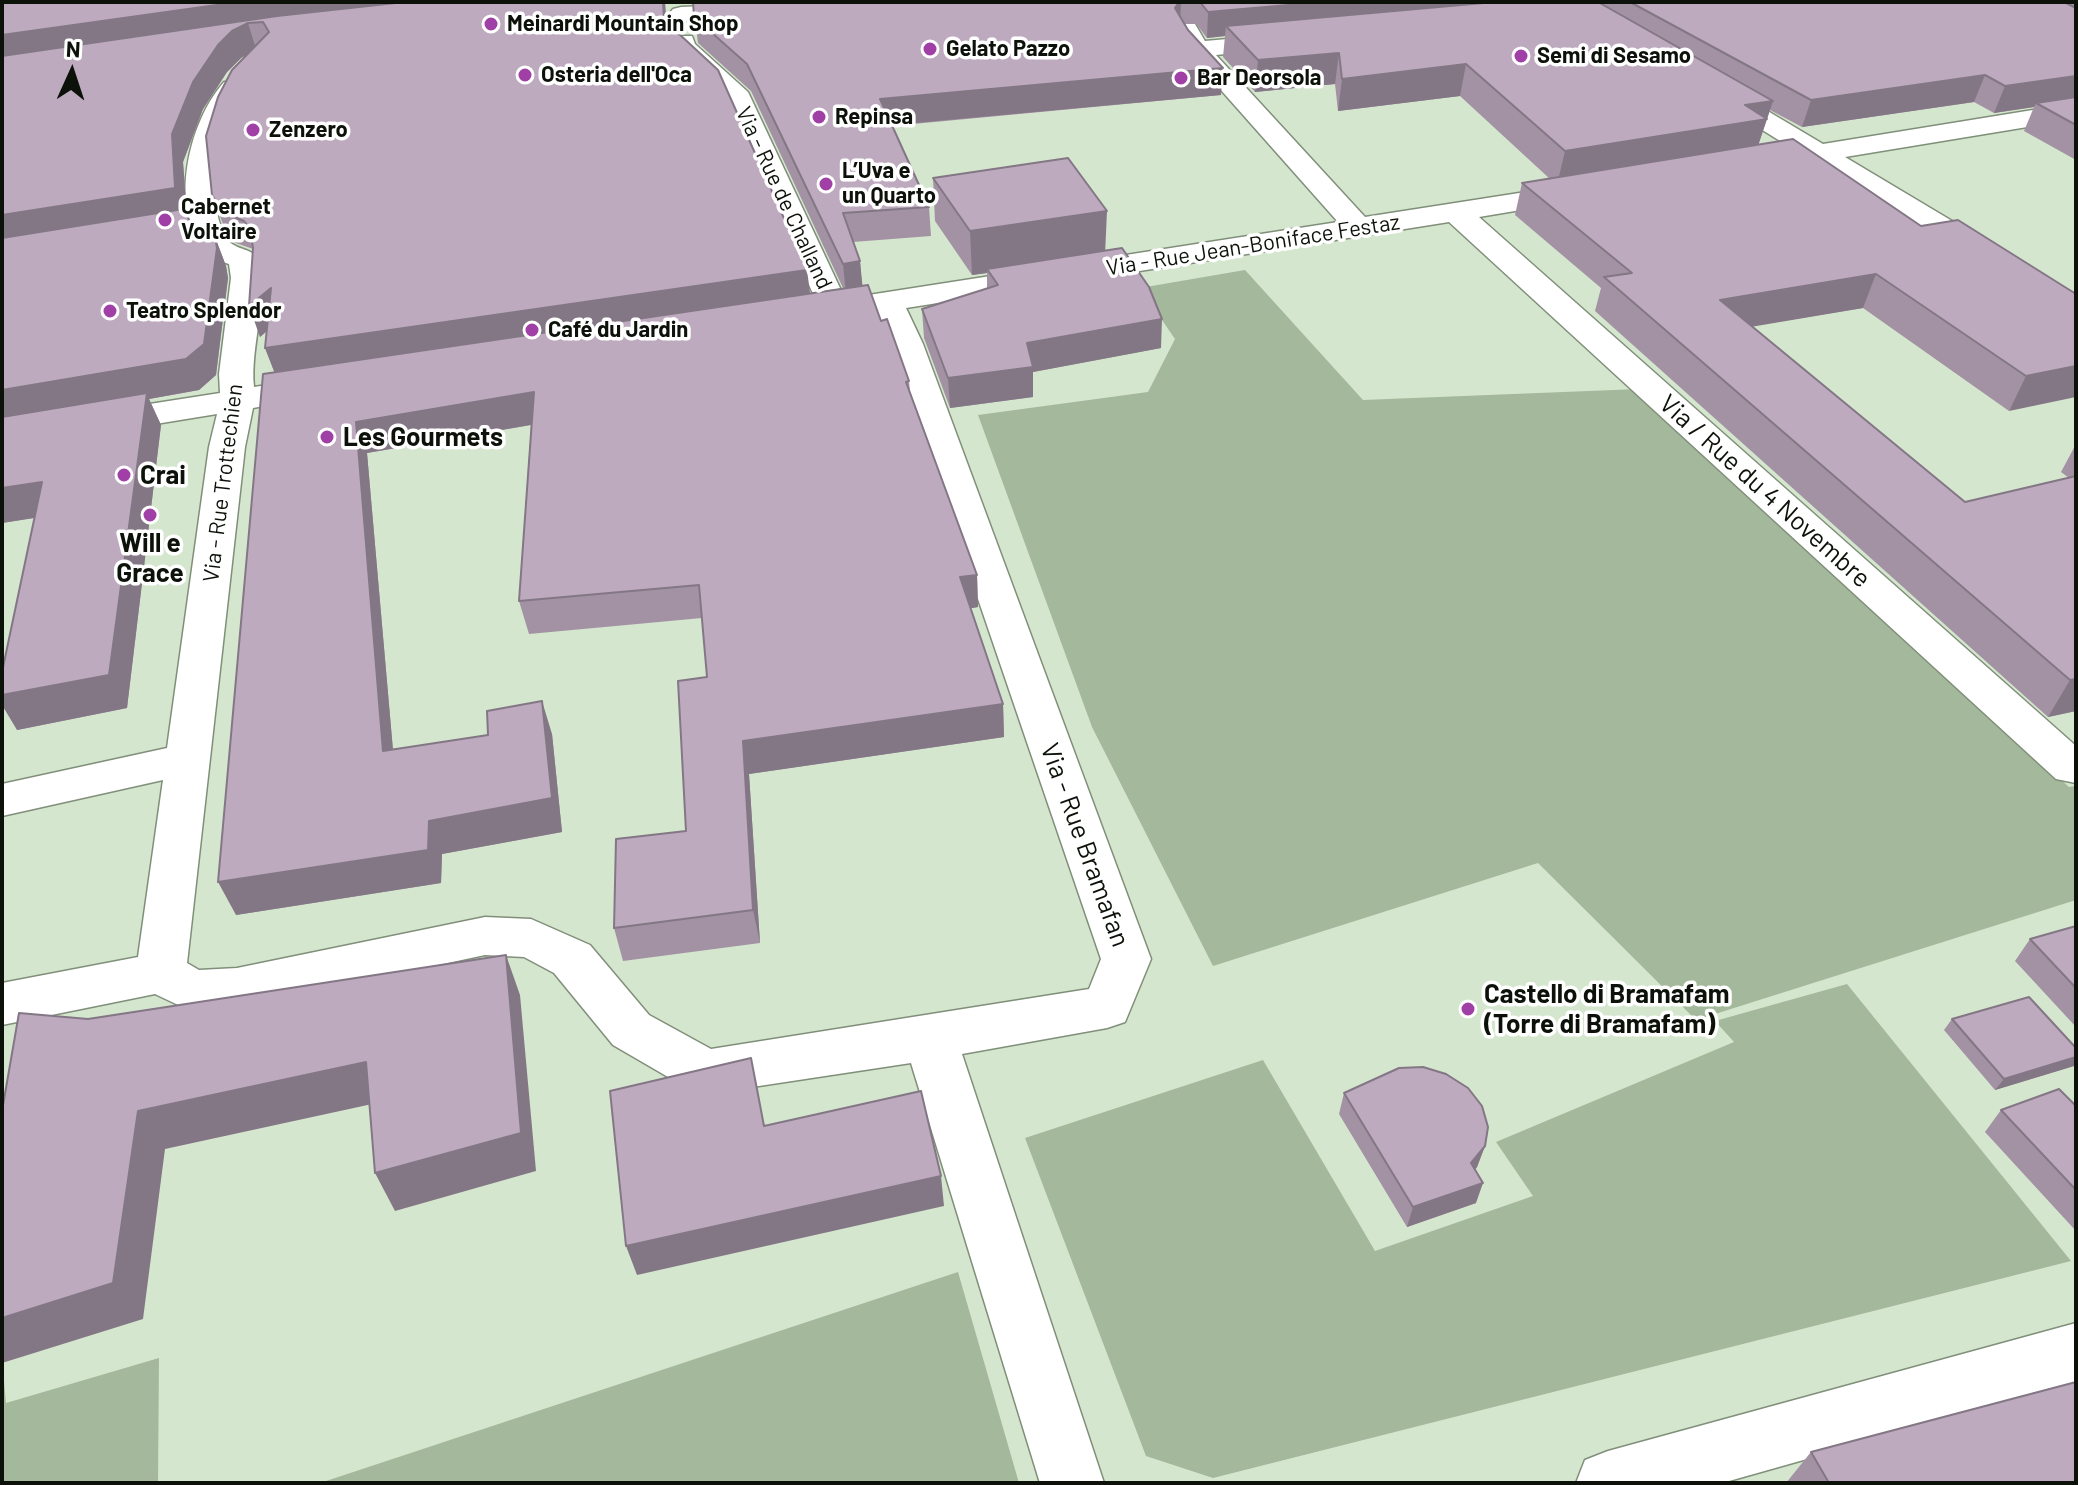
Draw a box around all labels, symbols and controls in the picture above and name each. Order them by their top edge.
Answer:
place label: Meinardi Mountain Shop [507,11,738,37]
marker: Meinardi Mountain Shop [482,15,500,33]
north arrow [32,32,112,112]
text: N [65,35,81,61]
place label: Gelato Pazzo [946,36,1070,62]
marker: Gelato Pazzo [921,40,939,58]
place label: Semi di Sesamo [1537,43,1691,69]
marker: Semi di Sesamo [1512,47,1530,65]
place label: Osteria dell'Oca [541,62,692,88]
place label: Bar Deorsola [1197,65,1321,91]
marker: Osteria dell'Oca [516,66,534,84]
marker: Bar Deorsola [1172,69,1190,87]
street label: Via - Rue de Challand [730,103,838,293]
place label: Repinsa [835,104,913,130]
marker: Repinsa [810,108,828,126]
place label: Zenzero [269,117,348,143]
marker: Zenzero [244,121,262,139]
place label: L’Uva e un Quarto [842,158,936,210]
marker: L’Uva e un Quarto [817,175,835,193]
place label: Cabernet Voltaire [181,194,271,246]
street label: Via - Rue Jean-Boniface Festaz [1104,209,1402,281]
marker: Cabernet Voltaire [156,211,174,229]
place label: Teatro Splendor [126,298,282,324]
marker: Teatro Splendor [101,302,119,320]
place label: Café du Jardin [548,317,688,343]
marker: Café du Jardin [523,321,541,339]
street label: Via - Rue Trottechien [198,382,248,584]
street label: Via / Rue du 4 Novembre [1653,388,1877,594]
place label: Les Gourmets [343,421,503,453]
marker: Les Gourmets [318,428,336,446]
place label: Crai [140,459,186,491]
marker: Crai [115,466,133,484]
marker: Will e Grace [141,506,159,524]
place label: Will e Grace [116,527,184,588]
street label: Via - Rue Bramafan [1034,739,1136,951]
place label: Castello di Bramafam (Torre di Bramafam) [1484,978,1729,1040]
marker: Castello di Bramafam (Torre di Bramafam) [1459,1000,1477,1018]

